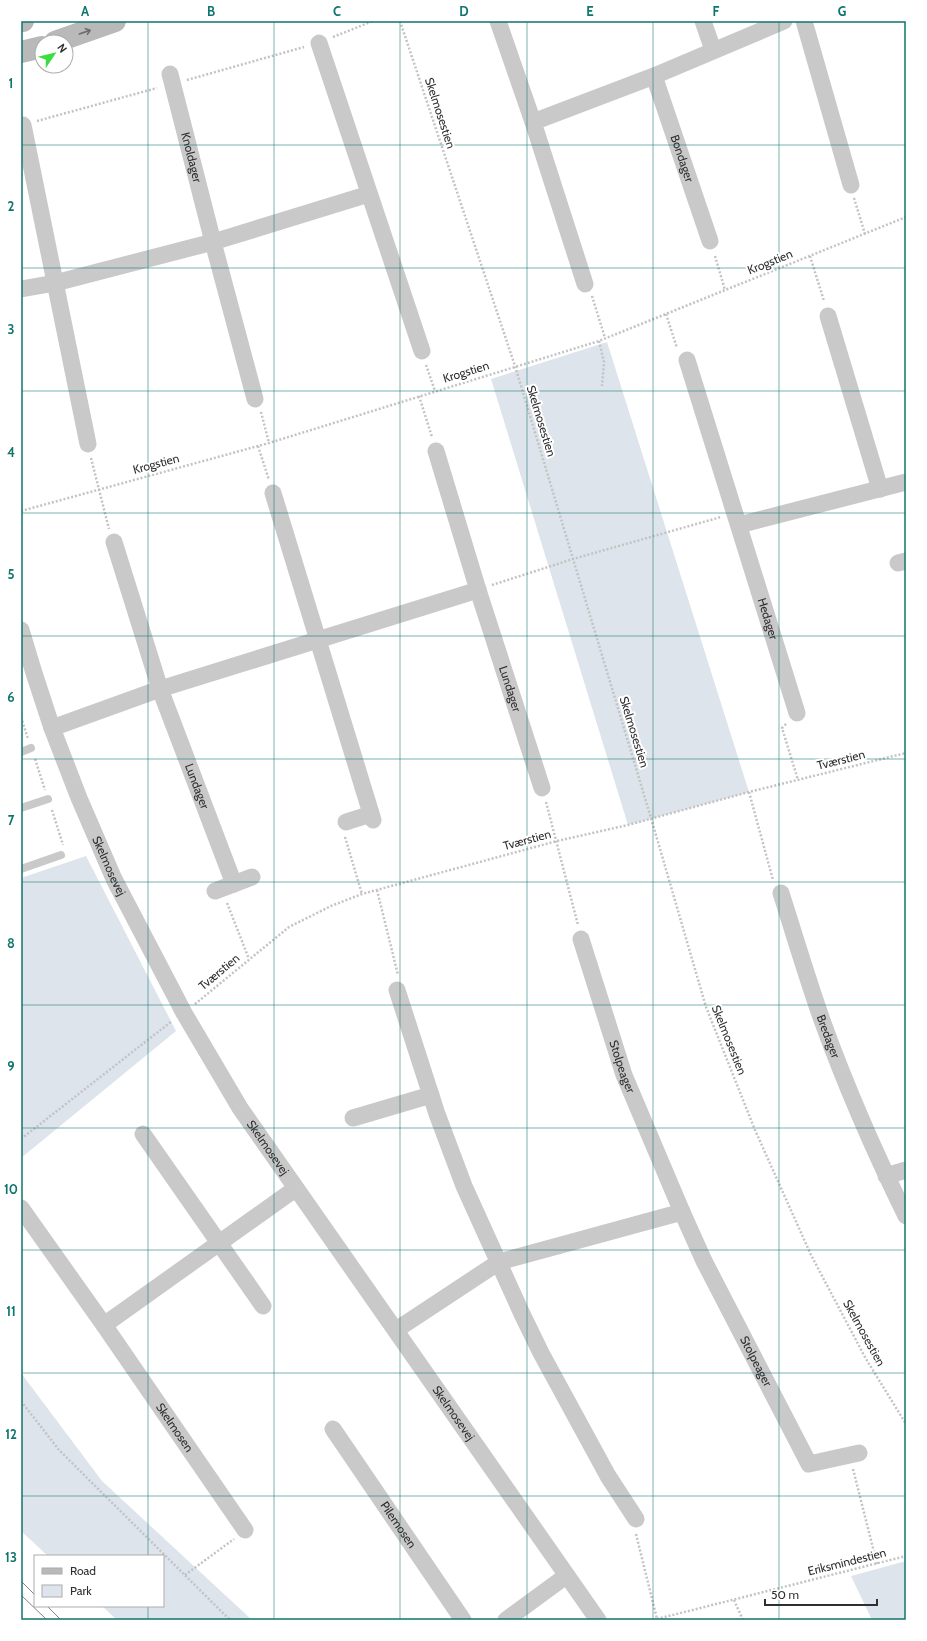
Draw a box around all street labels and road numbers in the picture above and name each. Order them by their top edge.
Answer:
street label: Skelmosestien [422,75,459,150]
street label: Knoldager [178,130,205,184]
street label: Bondager [667,133,697,184]
street label: Krogstien [745,246,795,277]
street label: Krogstien [441,357,491,386]
street label: Skelmosestien [524,383,560,459]
street label: Krogstien [131,450,181,477]
street label: Hedager [755,596,782,641]
street label: Lundager [496,664,525,714]
street label: Skelmosestien [617,694,653,770]
street label: Tværstien [815,746,867,773]
street label: Lundager [182,761,213,811]
street label: Tværstien [501,826,553,853]
street label: Skelmosevej [89,834,129,898]
street label: Tværstien [195,950,242,993]
street label: Skelmosestien [709,1003,750,1077]
street label: Bredager [814,1013,844,1060]
street label: Stolpeager [606,1038,639,1095]
street label: Skelmosevej [244,1117,293,1178]
street label: Skelmosestien [840,1297,889,1369]
street label: Stolpeager [737,1333,776,1389]
street label: Skelmosevej [429,1383,478,1443]
street label: Skelmosen [153,1400,197,1455]
street label: Pilemosen [377,1498,420,1551]
street label: Eriksmindestien [806,1544,888,1578]

